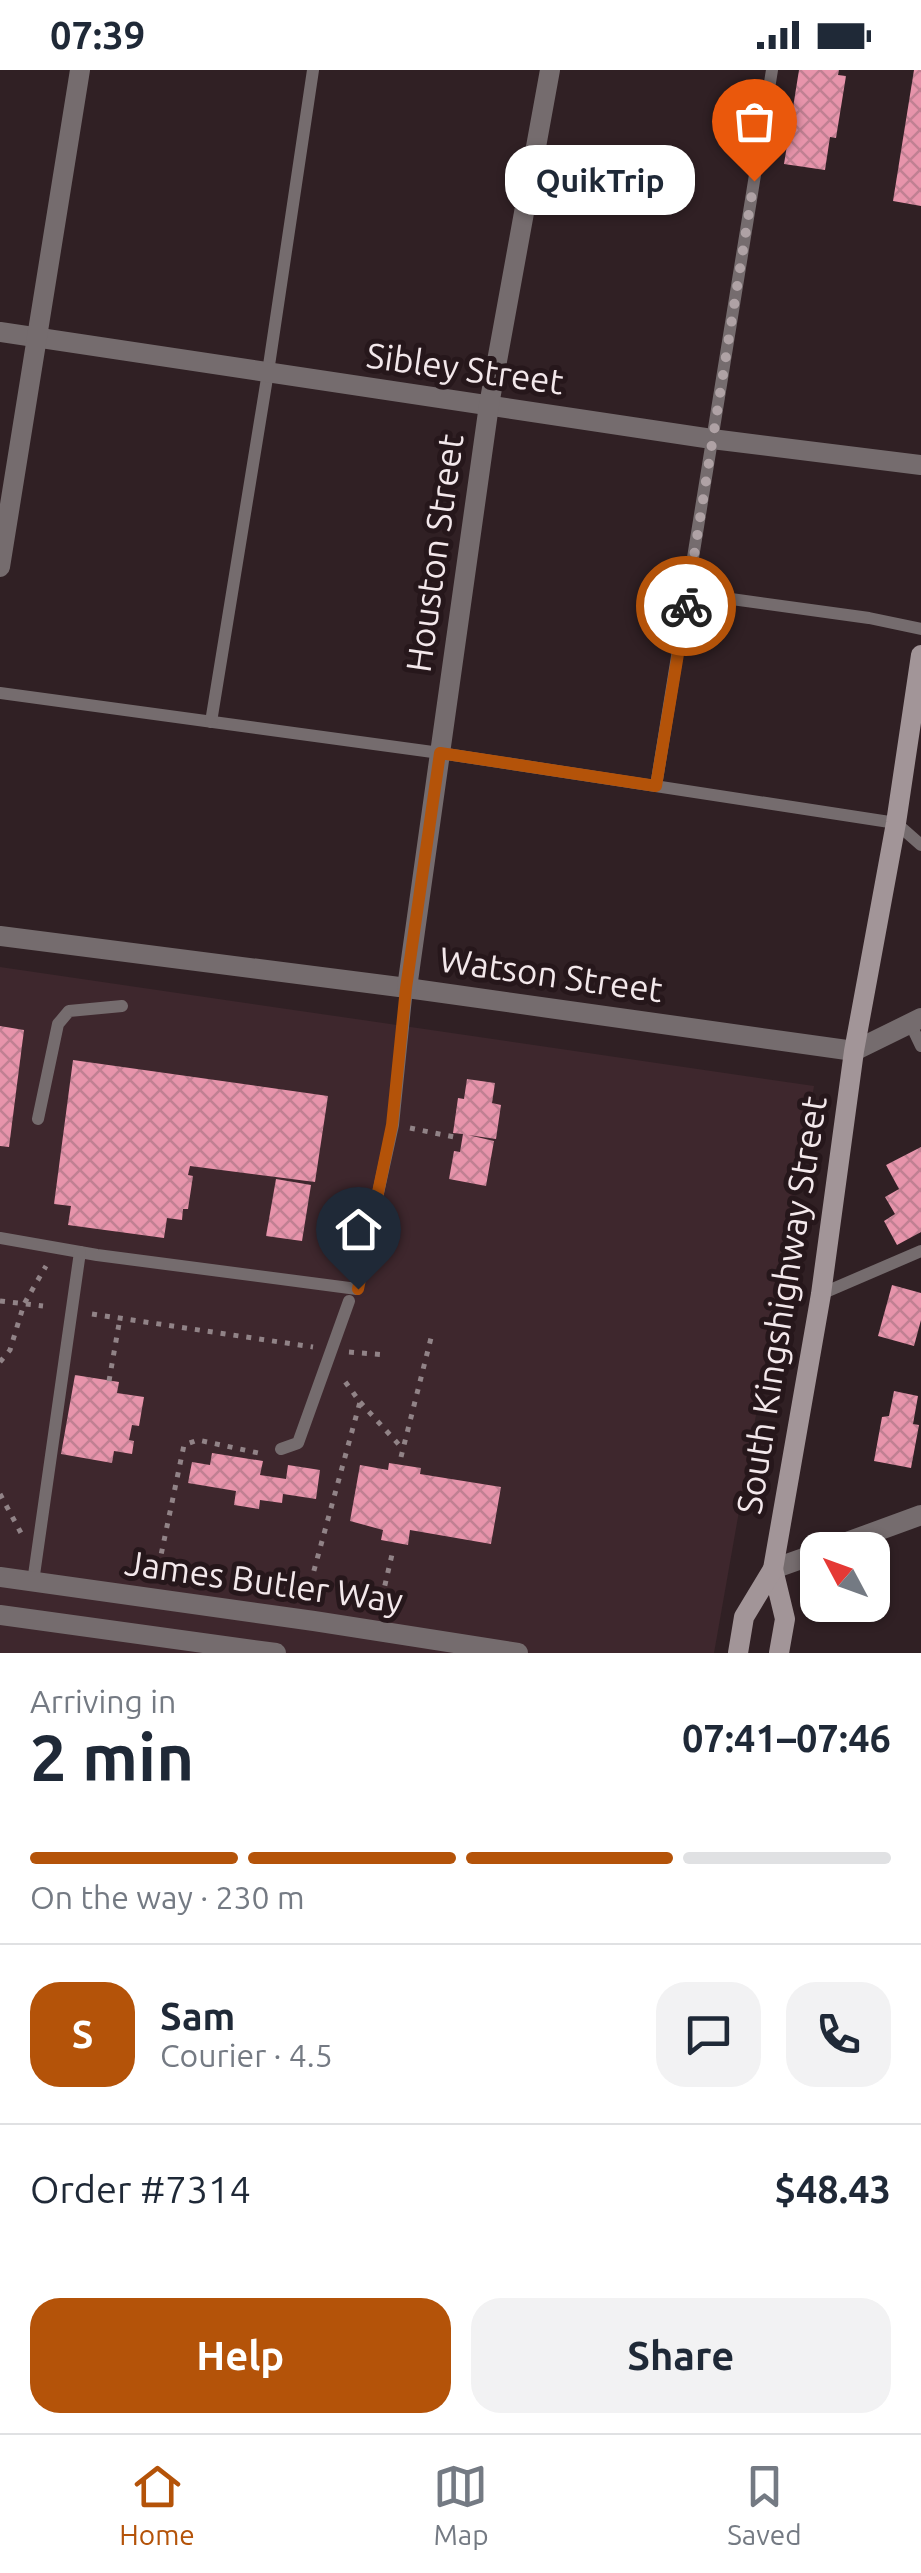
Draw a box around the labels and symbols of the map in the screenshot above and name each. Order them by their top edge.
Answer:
pin [712,79,797,182]
callout: QuikTrip [504,146,694,216]
street label: Sibley Street [364,334,566,402]
street label: Houston Street [398,431,471,674]
courier [636,556,736,656]
street label: Watson Street [437,939,665,1009]
street label: South Kingshighway Street [728,1093,834,1517]
pin [316,1187,401,1290]
north arrow [800,1532,890,1622]
street label: James Butler Way [123,1542,406,1620]

